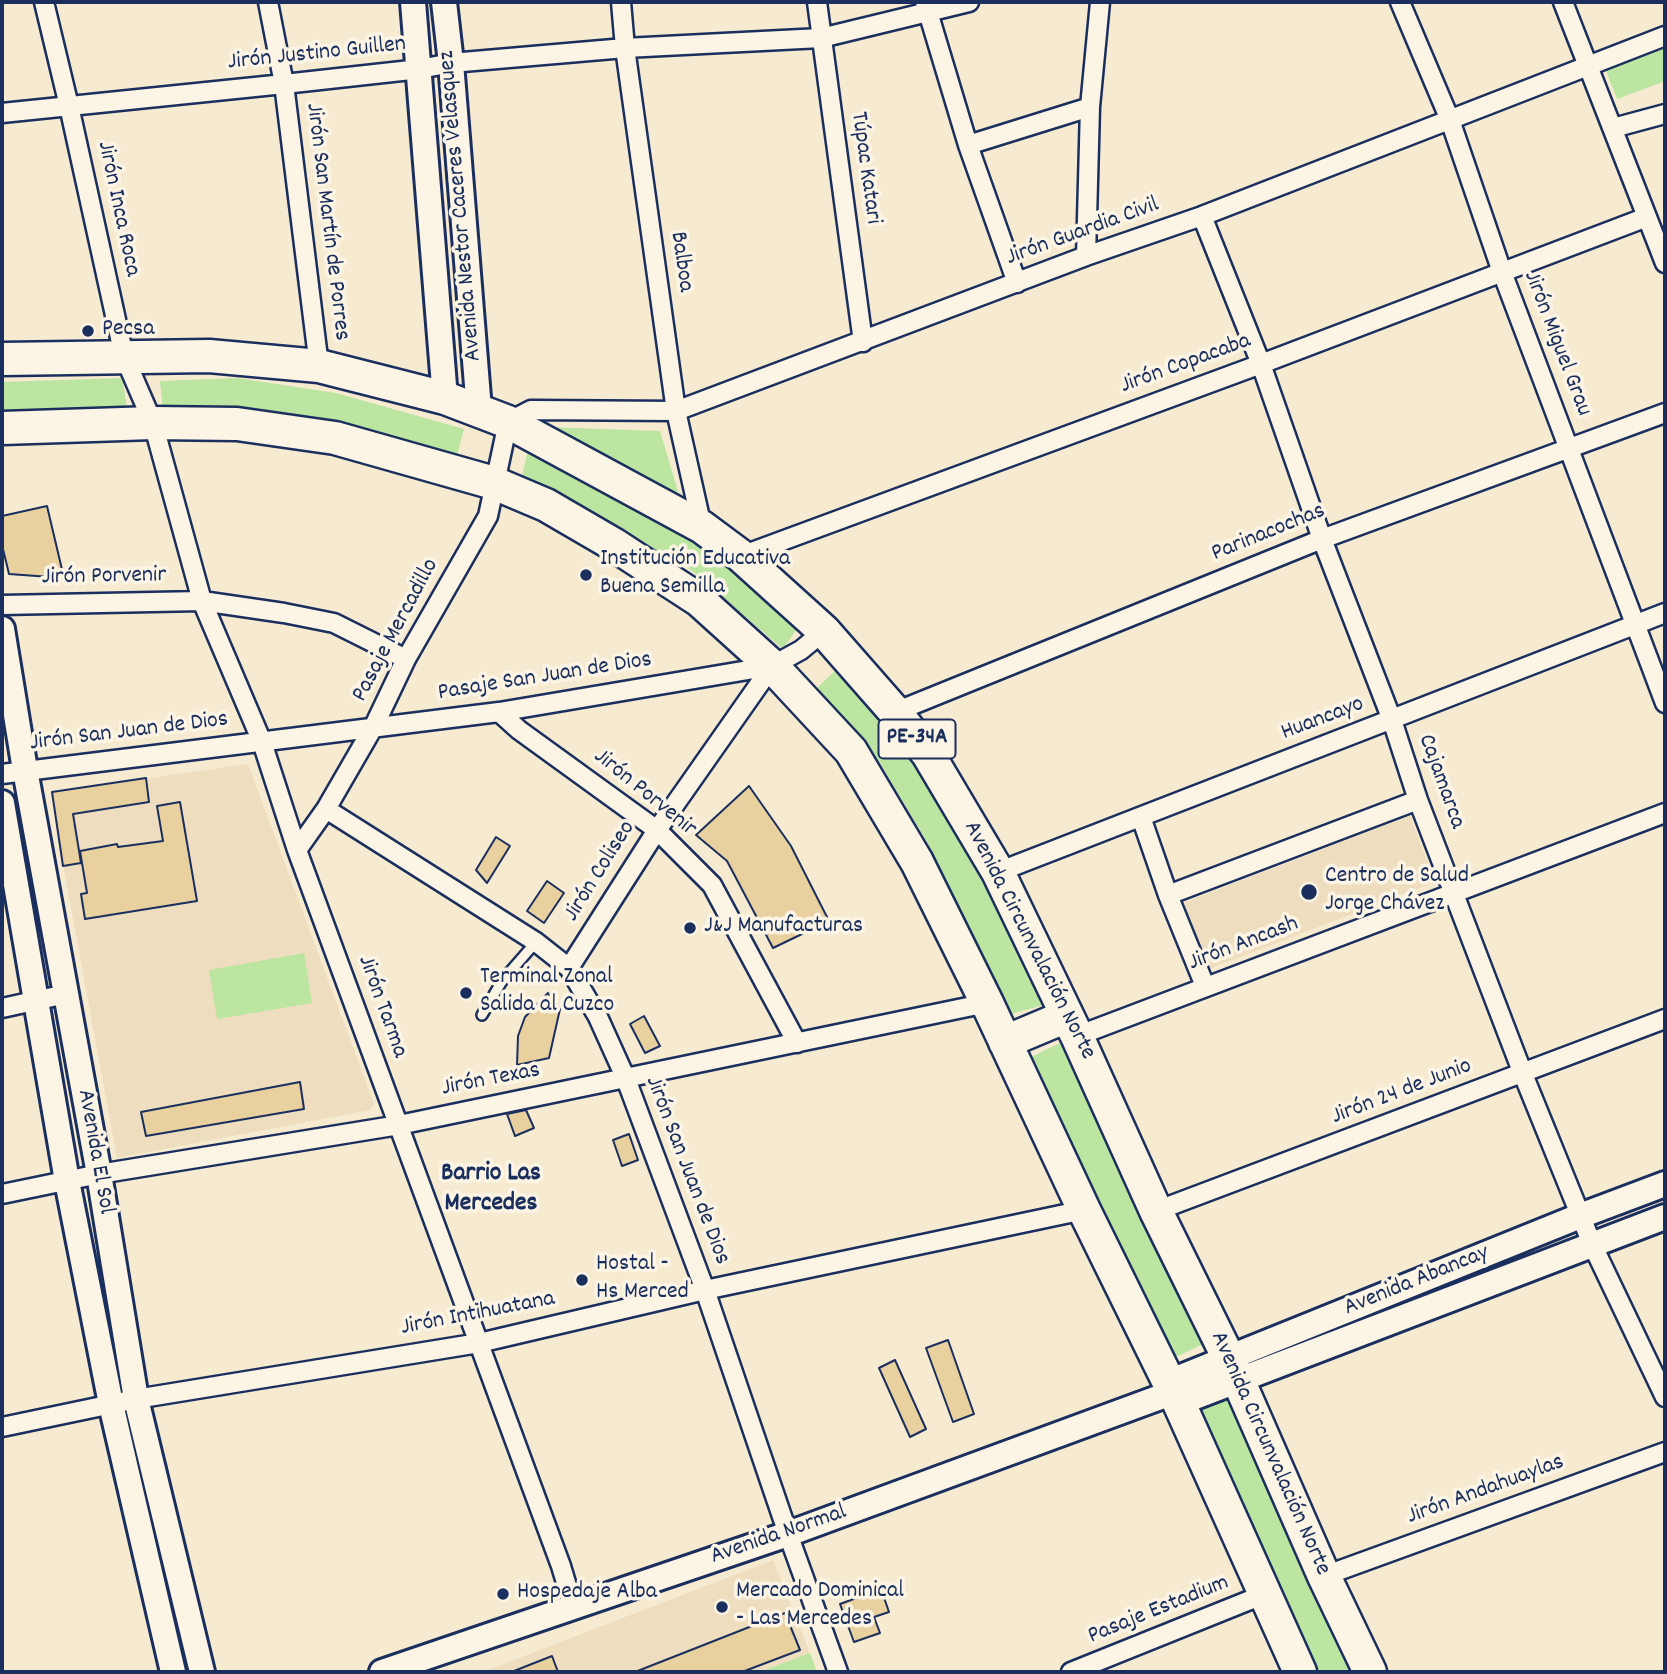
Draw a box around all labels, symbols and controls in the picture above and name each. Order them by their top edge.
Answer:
street label: Jirón Justino Guillen [227,31,407,79]
street label: Avenida Nestor Caceres Velasquez [434,49,490,363]
street label: Jirón San Martín de Porres [297,102,355,342]
street label: Túpac Katari [842,110,886,226]
street label: Jirón Inca Roca [89,139,145,279]
street label: Jirón Guardia Civil [1003,192,1163,274]
street label: Balboa [662,230,698,294]
street label: Jirón Miguel Grau [1515,267,1597,421]
place label: Pecsa [102,317,154,345]
marker: Pecsa [80,323,96,339]
street label: Jirón Copacaba [1117,328,1255,402]
street label: Parinacochas [1208,498,1330,570]
place label: Institución Educativa Buena Semilla [600,547,790,603]
street label: Pasaje Mercadillo [347,554,447,708]
street label: Jirón Porvenir [41,563,167,593]
marker: Institución Educativa Buena Semilla [578,567,594,583]
street label: Pasaje San Juan de Dios [436,647,654,709]
street label: Huancayo [1278,691,1368,749]
street label: Jirón San Juan de Dios [28,707,230,759]
road number: PE-34A [878,720,956,758]
street label: Cajamarca [1410,731,1470,833]
street label: Jirón Porvenir [586,744,702,844]
street label: Jirón Coliseo [559,816,643,928]
street label: Avenida Circunvalación Norte [955,817,1101,1065]
place label: Centro de Salud Jorge Chávez [1325,864,1469,920]
marker: Centro de Salud Jorge Chávez [1299,882,1319,902]
street label: Jirón Ancash [1185,911,1303,979]
place label: J&J Manufacturas [704,914,863,942]
marker: J&J Manufacturas [682,920,698,936]
street label: Jirón Tarma [349,952,413,1062]
place label: Terminal Zonal Salida al Cuzco [480,965,614,1021]
marker: Terminal Zonal Salida al Cuzco [458,985,474,1001]
street label: Jirón 24 de Junio [1328,1053,1476,1133]
street label: Jirón Texas [439,1057,543,1105]
street label: Jirón San Juan de Dios [637,1073,735,1269]
street label: Avenida El Sol [69,1087,119,1217]
district label: Barrio Las Mercedes [441,1159,541,1220]
street label: Avenida Abancay [1340,1240,1494,1324]
place label: Hostal - Hs Merced [596,1252,689,1308]
marker: Hostal - Hs Merced [574,1272,590,1288]
street label: Jirón Intihuatana [399,1286,557,1344]
street label: Avenida Circunvalación Norte [1202,1328,1336,1580]
street label: Jirón Andahuaylas [1403,1449,1569,1533]
street label: Avenida Normal [707,1499,851,1573]
street label: Pasaje Estadium [1084,1570,1234,1652]
place label: Mercado Dominical - Las Mercedes [736,1579,904,1635]
place label: Hospedaje Alba [517,1580,657,1608]
marker: Hospedaje Alba [495,1586,511,1602]
marker: Mercado Dominical - Las Mercedes [714,1599,730,1615]

